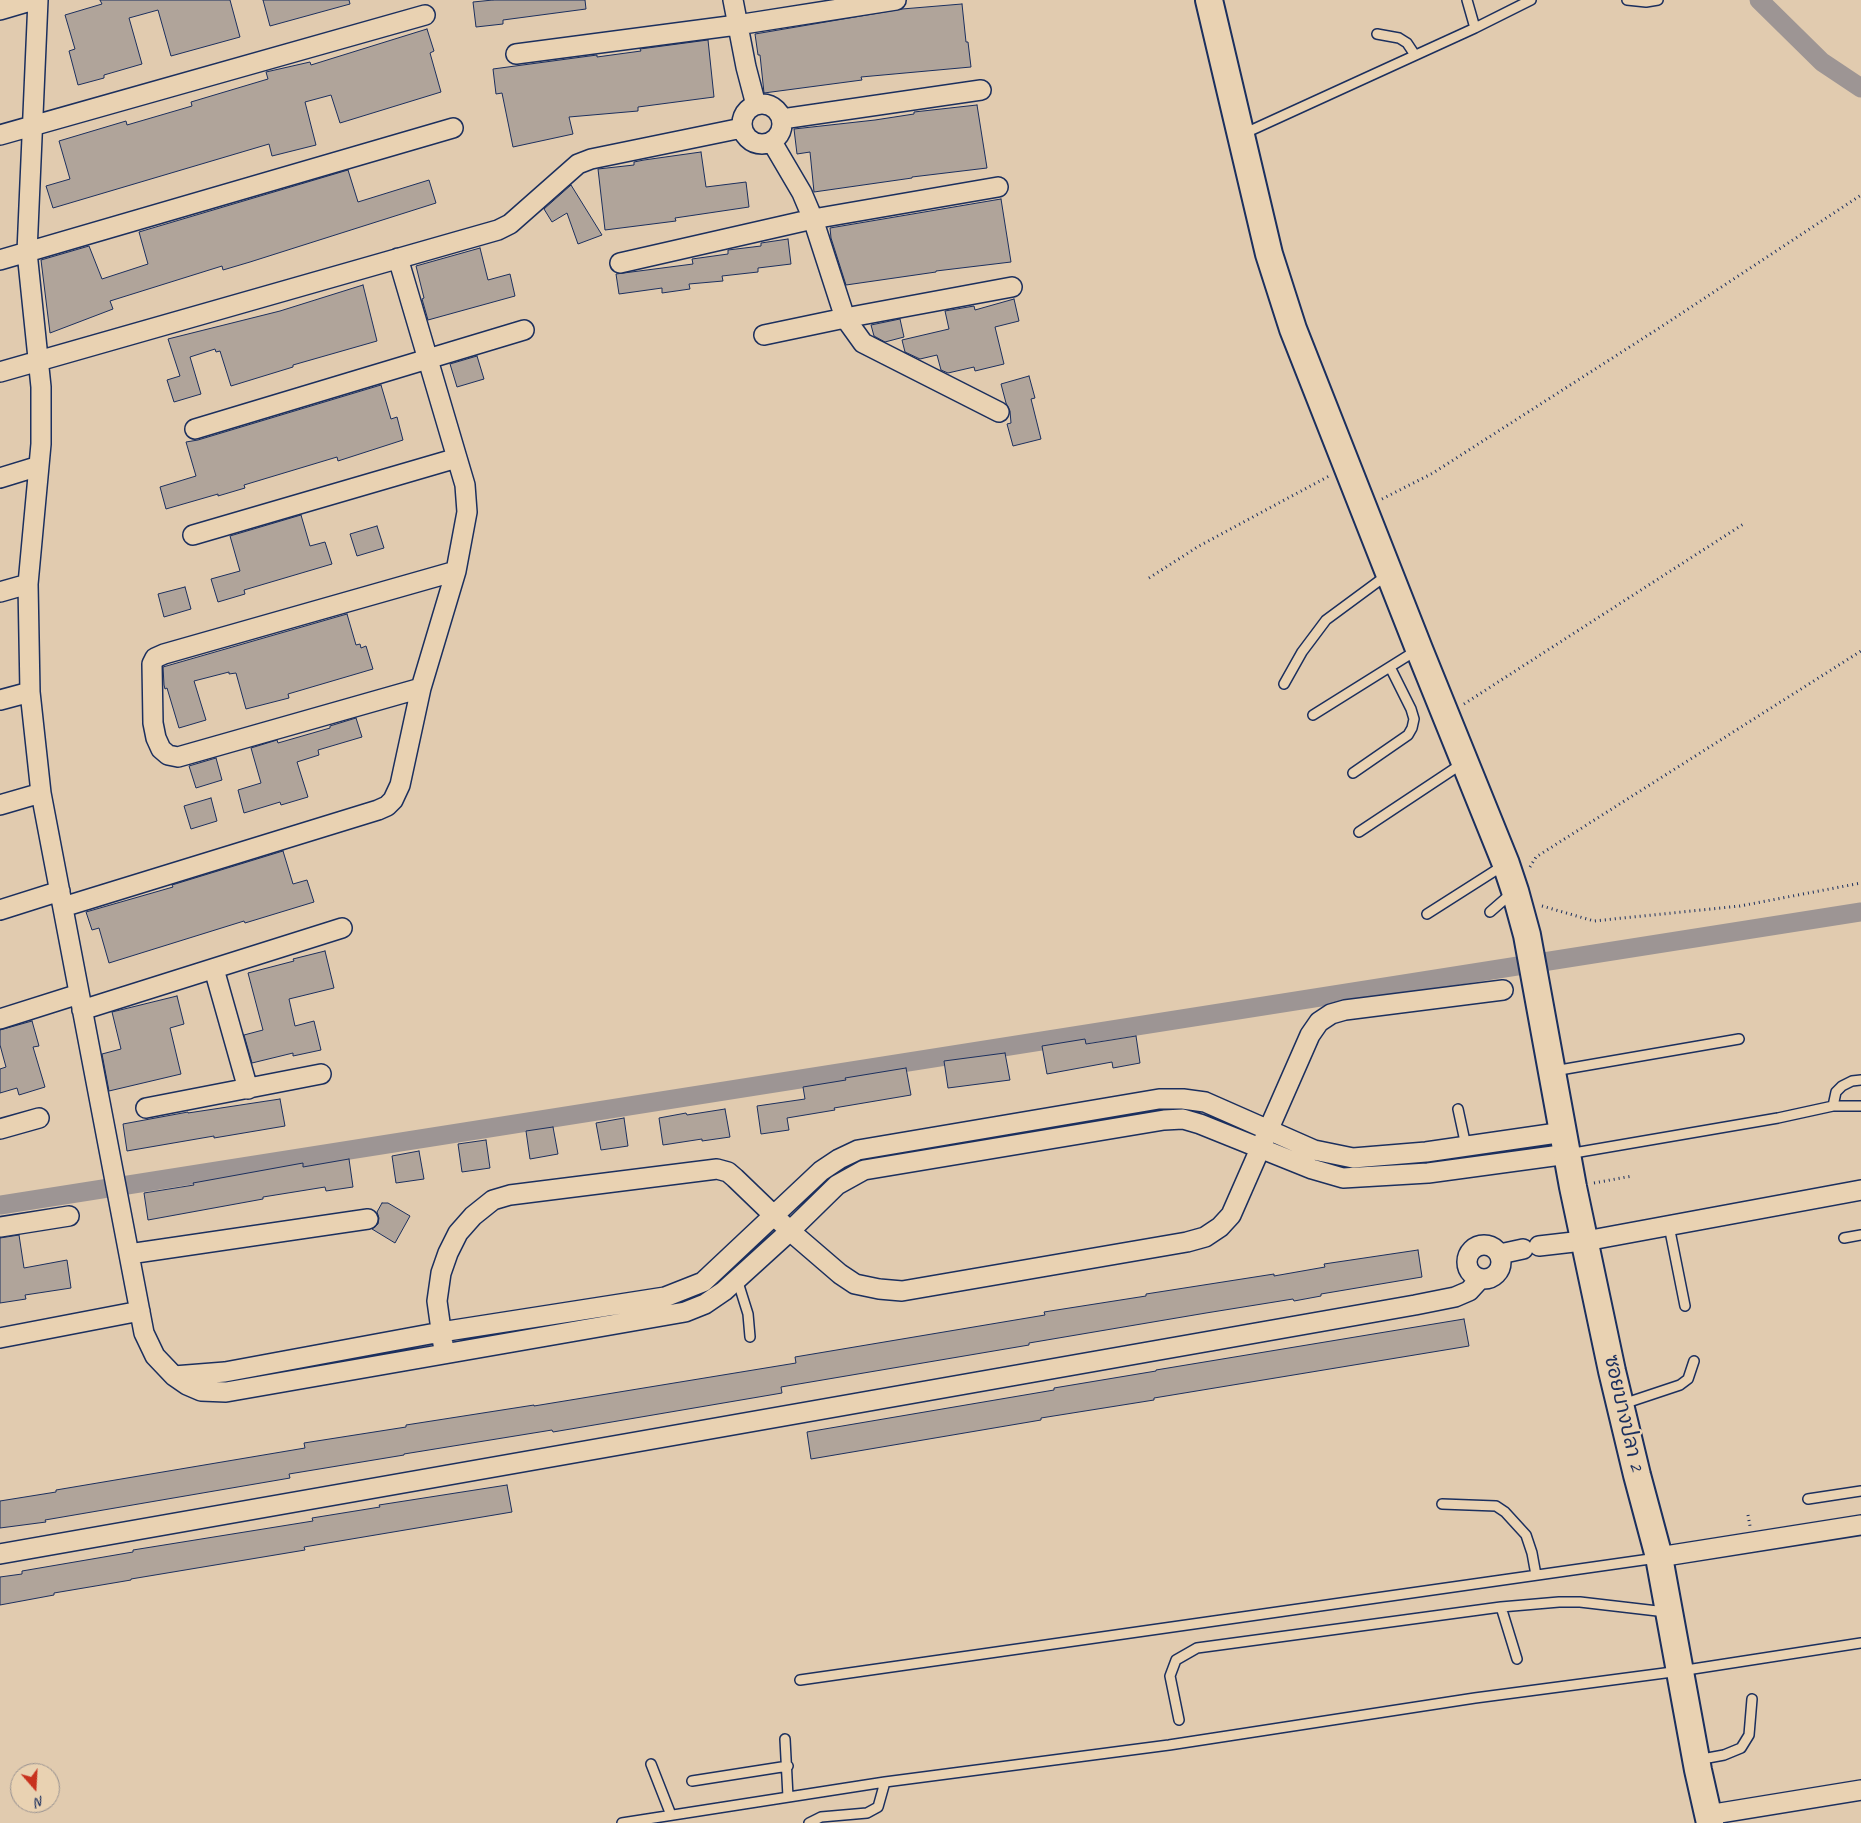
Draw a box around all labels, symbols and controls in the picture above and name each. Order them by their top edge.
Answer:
street label: ซอยบางปลา 2 [1598,1353,1648,1473]
north arrow [10,1763,60,1813]
text: N [33,1792,47,1811]

